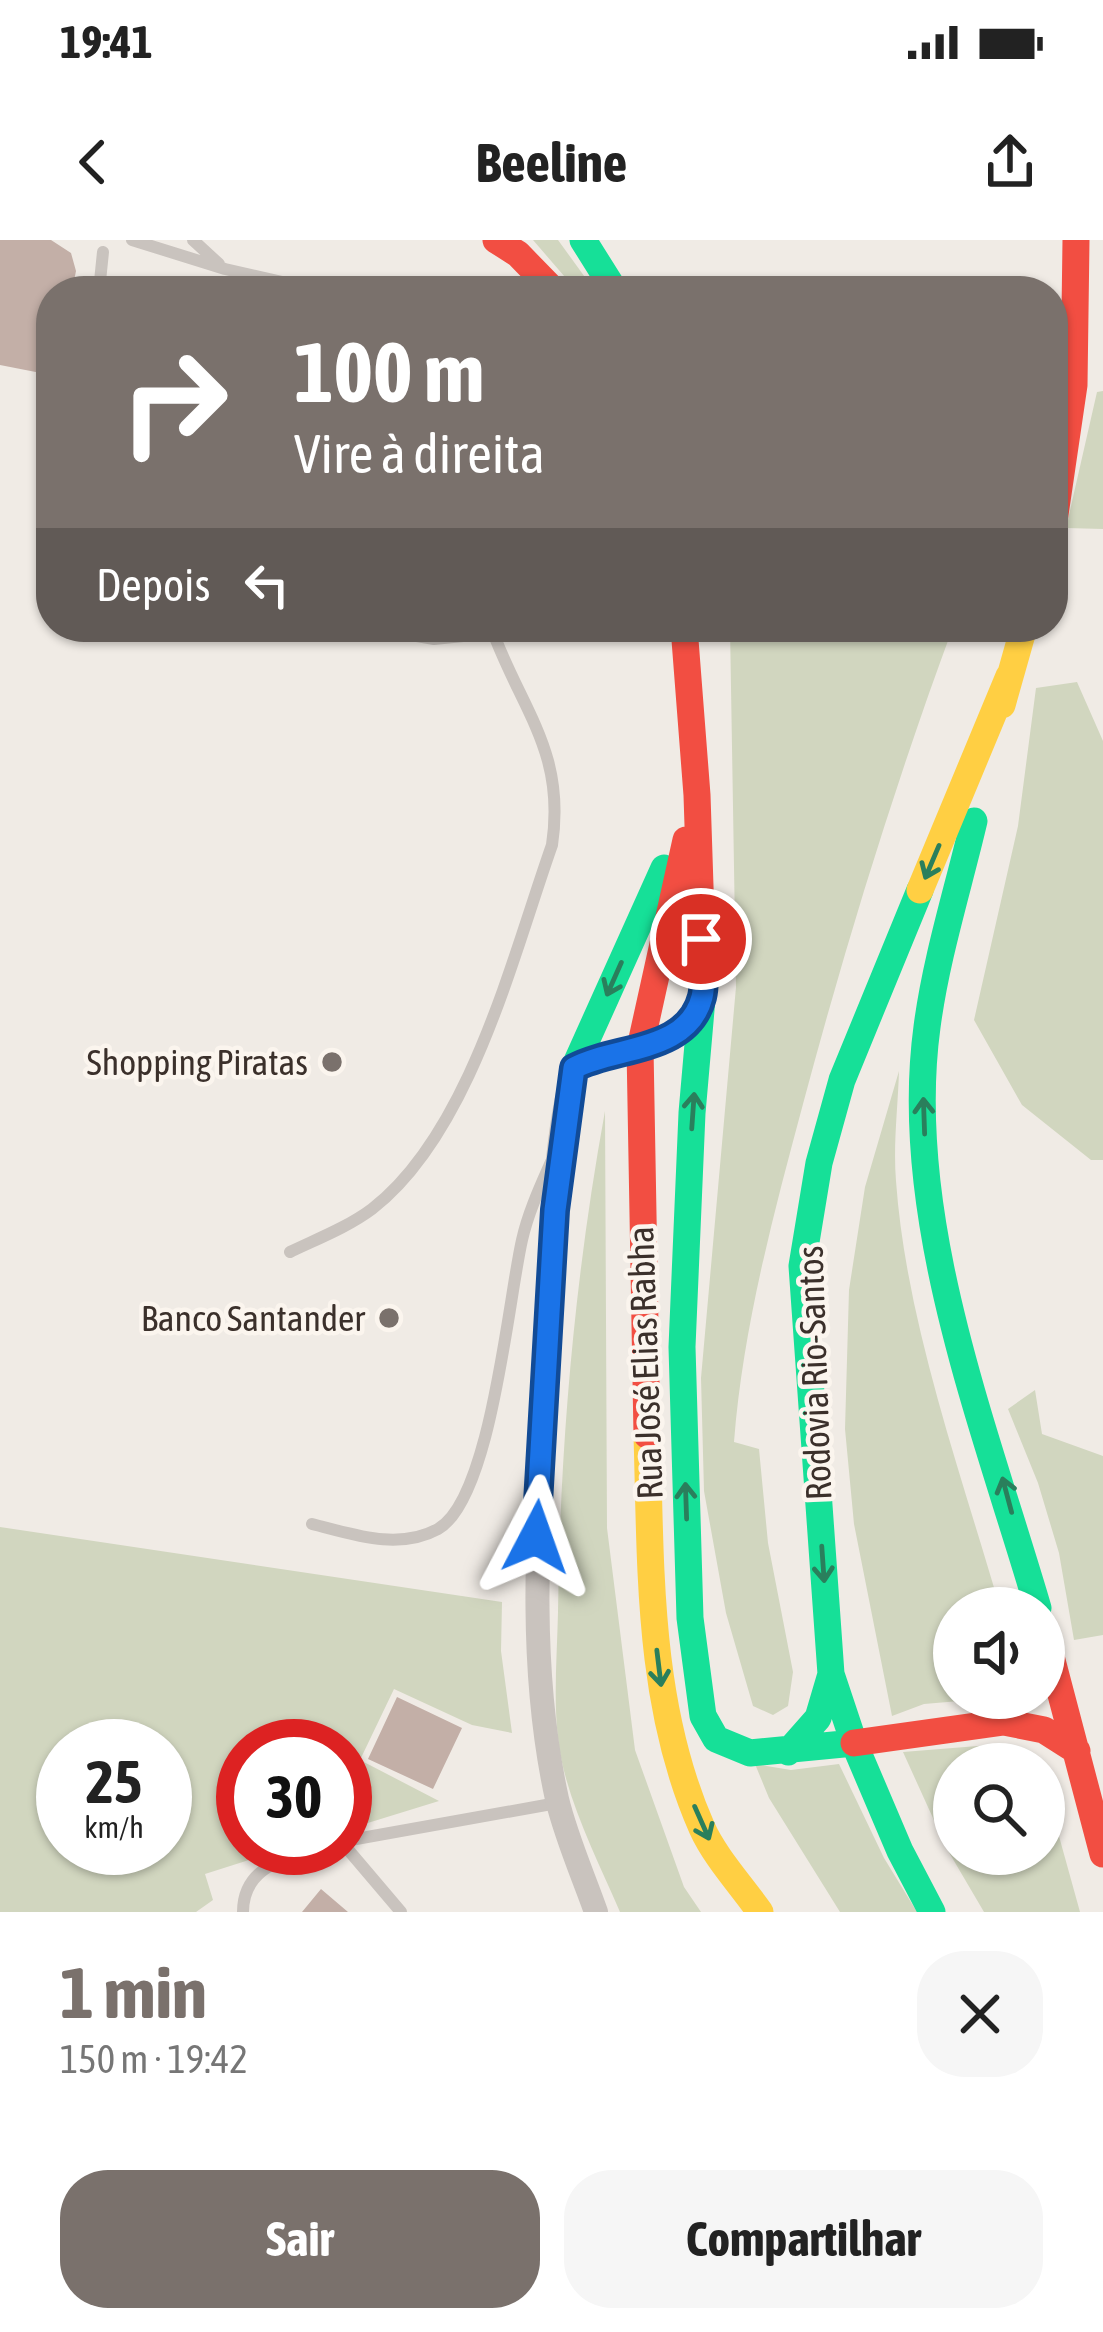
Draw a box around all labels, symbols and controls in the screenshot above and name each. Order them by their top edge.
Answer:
text: 19:41 [60,16,153,68]
icon: back [60,129,126,195]
icon: share [977,129,1043,195]
text: Beeline [476,132,627,193]
icon: right [96,324,252,480]
text: 100 m [294,324,484,420]
text: Vire à direita [294,423,545,484]
icon: left [234,552,300,618]
text: Depois [96,559,210,611]
one-way arrow [920,842,941,879]
pin [650,888,752,990]
icon: arrive [668,906,734,972]
one-way arrow [602,960,624,996]
place label: Shopping Piratas [87,1041,308,1083]
marker: Shopping Piratas [319,1049,345,1075]
one-way arrow [681,1092,704,1131]
one-way arrow [912,1097,935,1136]
street label: Rua José Elias Rabha [619,1226,671,1500]
street label: Rodovia Rio-Santos [789,1245,839,1501]
place label: Banco Santander [141,1297,366,1339]
marker: Banco Santander [376,1305,402,1331]
position arrow [473,1474,599,1600]
one-way arrow [995,1477,1017,1515]
one-way arrow [675,1482,698,1521]
one-way arrow [812,1544,835,1583]
map controls [933,1587,1065,1875]
button: sound [933,1587,1065,1719]
one-way arrow [648,1648,671,1687]
speed limit sign: 30 [216,1719,372,1875]
button: search [933,1743,1065,1875]
text: 25 [86,1747,142,1816]
one-way arrow [693,1803,714,1840]
text: km/h [84,1810,144,1844]
text: 1 min [60,1951,207,2033]
button: close [917,1951,1043,2077]
text: 150 m · 19:42 [60,2037,248,2081]
button: Sair [60,2170,540,2308]
button: Compartilhar [564,2170,1043,2308]

